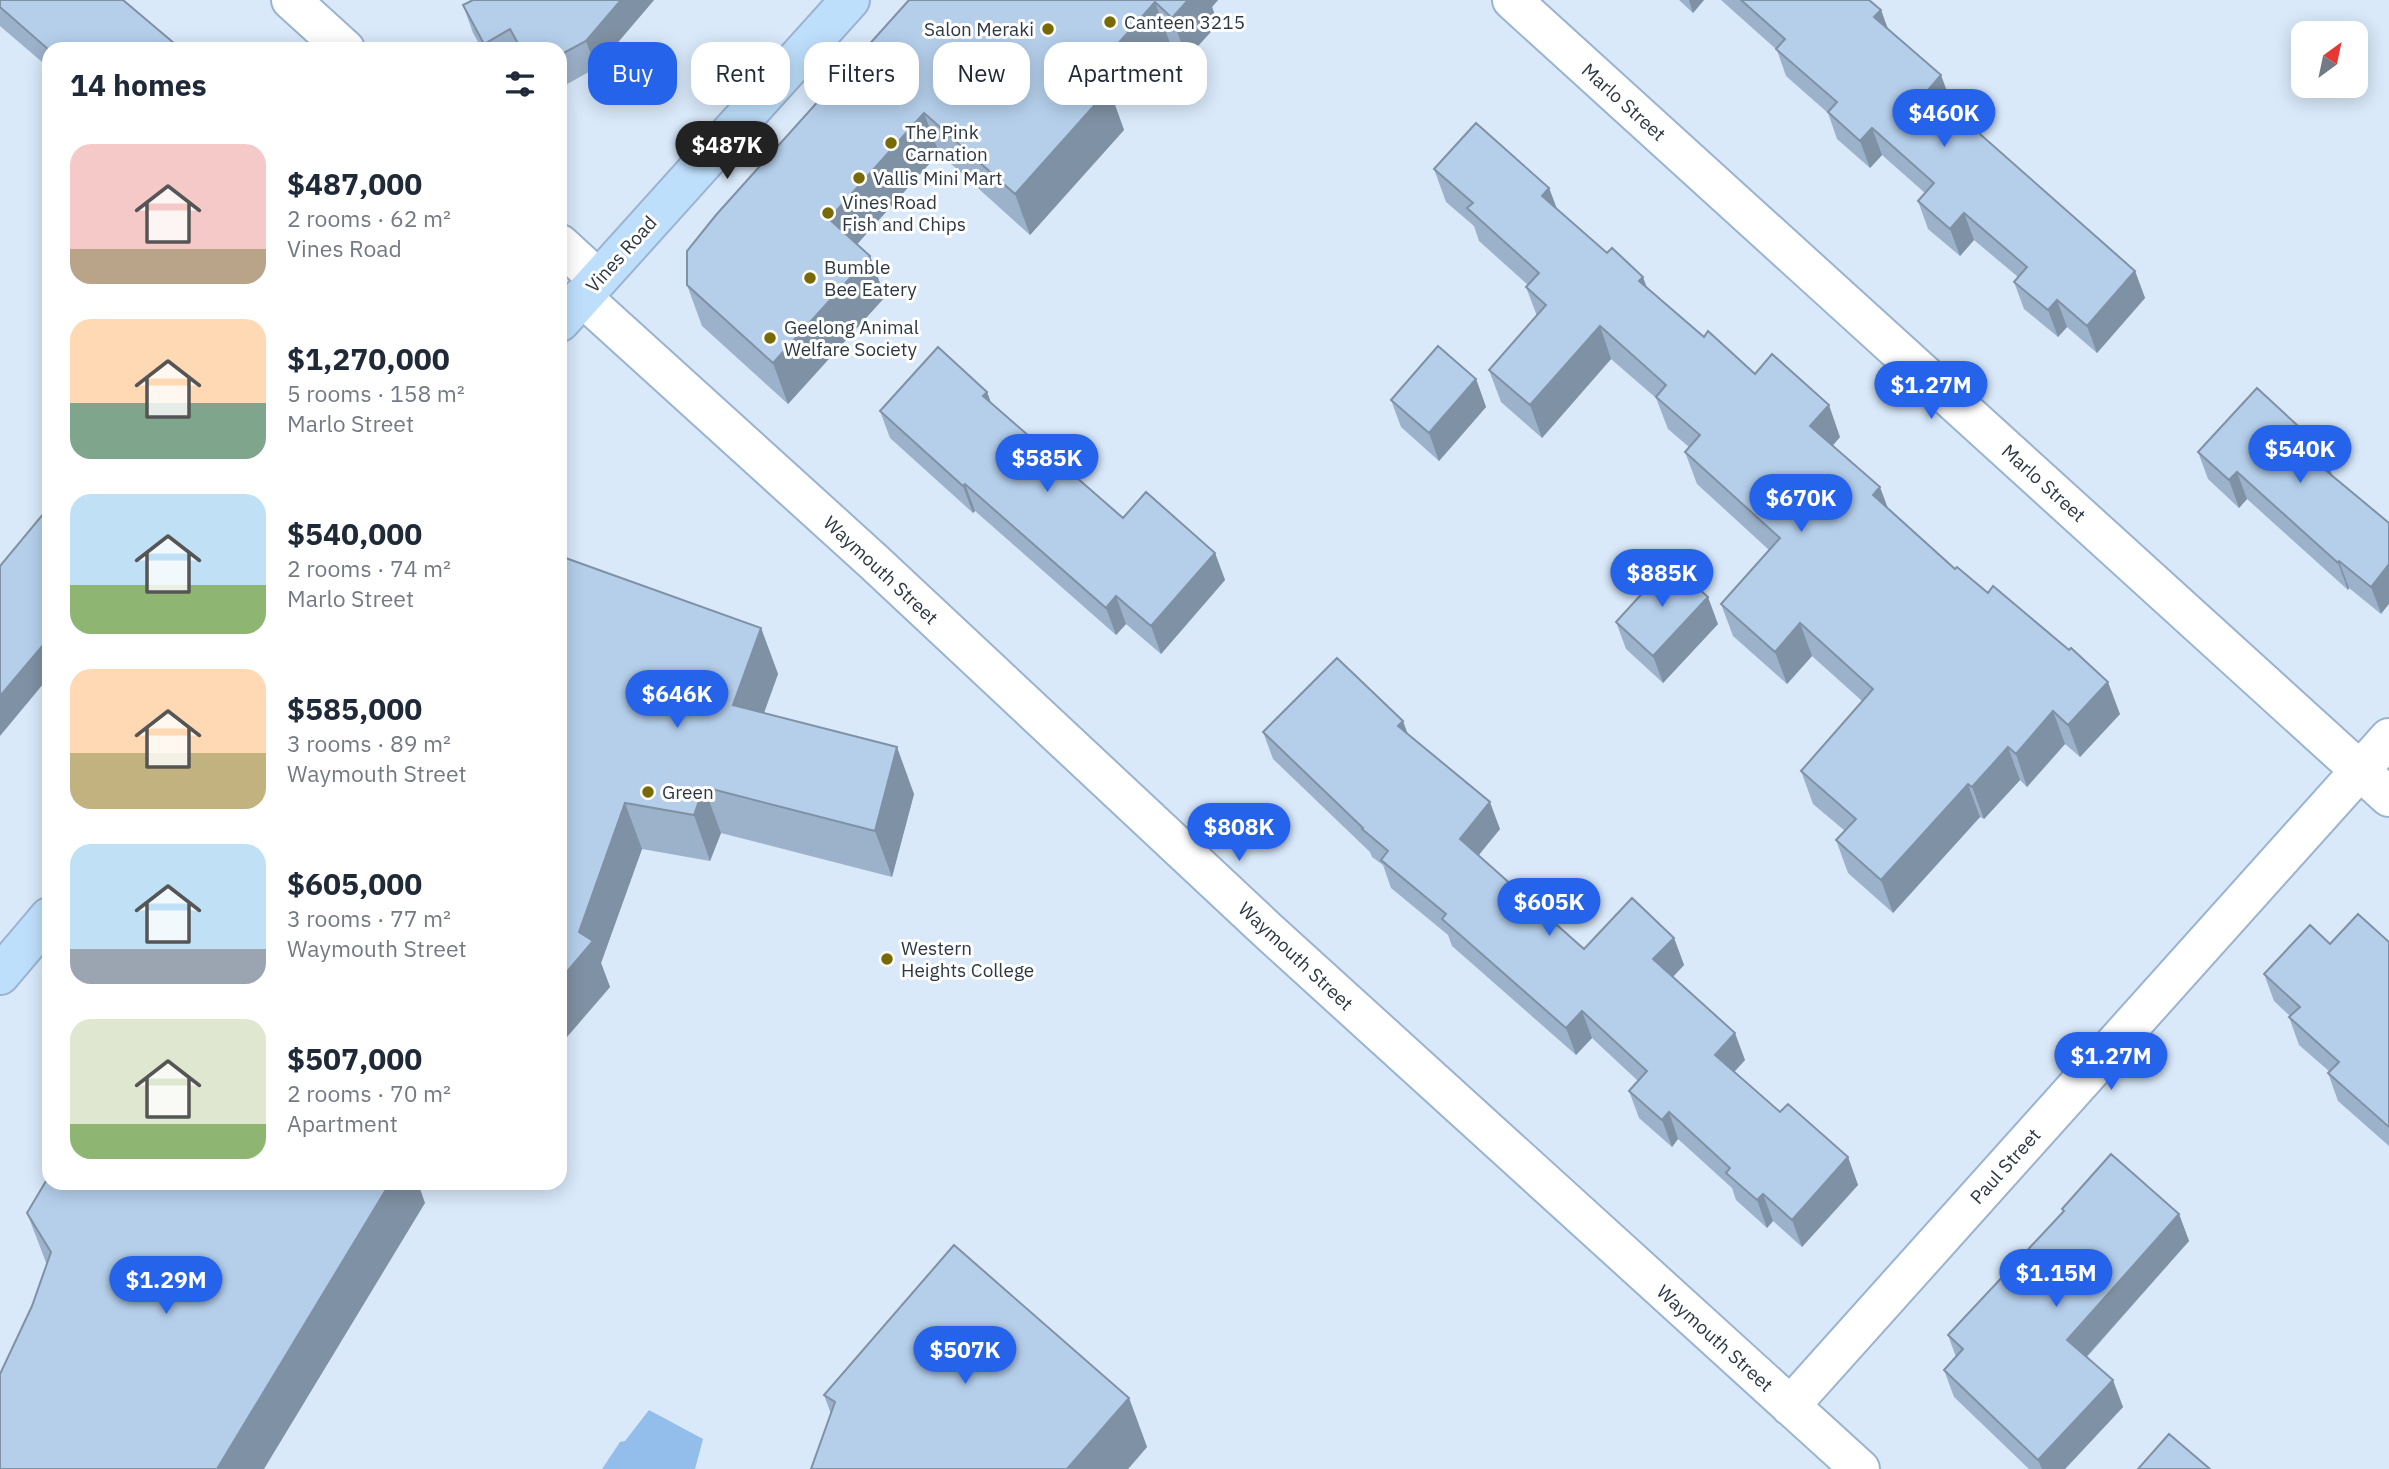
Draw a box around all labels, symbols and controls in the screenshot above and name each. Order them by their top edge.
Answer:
place label: Canteen 3215 [1124,10,1245,34]
marker: Canteen 3215 [1102,14,1118,30]
place label: Salon Meraki [924,17,1034,41]
marker: Salon Meraki [1040,21,1056,37]
north arrow [2291,21,2368,98]
map controls [2291,21,2368,98]
chip: Buy [588,42,677,105]
chip: Rent [691,42,790,105]
chip: Filters [804,42,919,105]
chip: New [933,42,1030,105]
chip: Apartment [1044,42,1207,105]
street label: Marlo Street [1577,58,1671,146]
text: 14 homes [70,65,207,104]
icon: filters [501,65,539,103]
pin: $460K [1895,90,1993,149]
text: $460K [1908,97,1980,127]
place label: The Pink Carnation [905,120,988,166]
pin: $487K [678,122,776,181]
text: $487K [691,129,763,159]
marker: The Pink Carnation [883,135,899,151]
text: $487,000 [287,164,422,203]
place label: Vallis Mini Mart [873,166,1002,190]
marker: Vallis Mini Mart [851,170,867,186]
icon: home [126,172,210,256]
place label: Vines Road Fish and Chips [842,190,966,236]
text: 2 rooms · 62 m² [287,203,451,233]
marker: Vines Road Fish and Chips [820,205,836,221]
street label: Vines Road [580,211,662,297]
text: Vines Road [287,233,402,263]
place label: Bumble Bee Eatery [824,255,917,301]
marker: Bumble Bee Eatery [802,270,818,286]
place label: Geelong Animal Welfare Society [784,315,919,361]
marker: Geelong Animal Welfare Society [762,330,778,346]
text: $1,270,000 [287,339,450,378]
icon: home [126,347,210,431]
pin: $1.27M [1874,362,1988,421]
text: $1.27M [1890,369,1972,399]
text: 5 rooms · 158 m² [287,378,465,408]
text: Marlo Street [287,408,414,438]
pin: $540K [2251,426,2349,485]
text: $540K [2264,433,2336,463]
pin: $585K [998,434,1096,494]
street label: Marlo Street [1997,439,2091,527]
text: $585K [1011,442,1083,472]
pin: $670K [1752,475,1850,534]
text: $670K [1765,482,1837,512]
street label: Waymouth Street [819,511,943,629]
text: $540,000 [287,514,422,553]
icon: home [126,522,210,606]
pin: $885K [1613,550,1711,609]
text: 2 rooms · 74 m² [287,553,451,583]
text: $885K [1626,557,1698,587]
text: Marlo Street [287,583,414,613]
pin: $646K [628,670,726,730]
text: $646K [641,678,713,708]
text: $585,000 [287,689,422,728]
icon: home [126,697,210,781]
text: 3 rooms · 89 m² [287,728,451,758]
text: Waymouth Street [287,758,467,788]
place label: Green [662,780,714,804]
marker: Green [640,784,656,800]
pin: $808K [1190,804,1288,863]
text: $808K [1203,811,1275,841]
text: $605,000 [287,864,422,903]
icon: home [126,872,210,956]
pin: $605K [1500,878,1598,938]
text: $605K [1513,886,1585,916]
street label: Waymouth Street [1234,897,1358,1015]
text: 3 rooms · 77 m² [287,903,451,933]
text: Waymouth Street [287,933,467,963]
place label: Western Heights College [901,936,1034,982]
marker: Western Heights College [879,951,895,967]
pin: $1.27M [2054,1032,2168,1092]
text: $507,000 [287,1039,422,1078]
text: $1.27M [2070,1040,2152,1070]
icon: home [126,1047,210,1131]
text: 2 rooms · 70 m² [287,1078,451,1108]
text: Apartment [287,1108,398,1138]
street label: Paul Street [1965,1123,2045,1209]
pin: $1.15M [1999,1250,2113,1309]
pin: $1.29M [109,1256,223,1316]
text: $1.15M [2015,1257,2097,1287]
text: $1.29M [125,1264,207,1294]
street label: Waymouth Street [1652,1279,1778,1397]
pin: $507K [916,1326,1014,1386]
text: $507K [929,1334,1001,1364]

